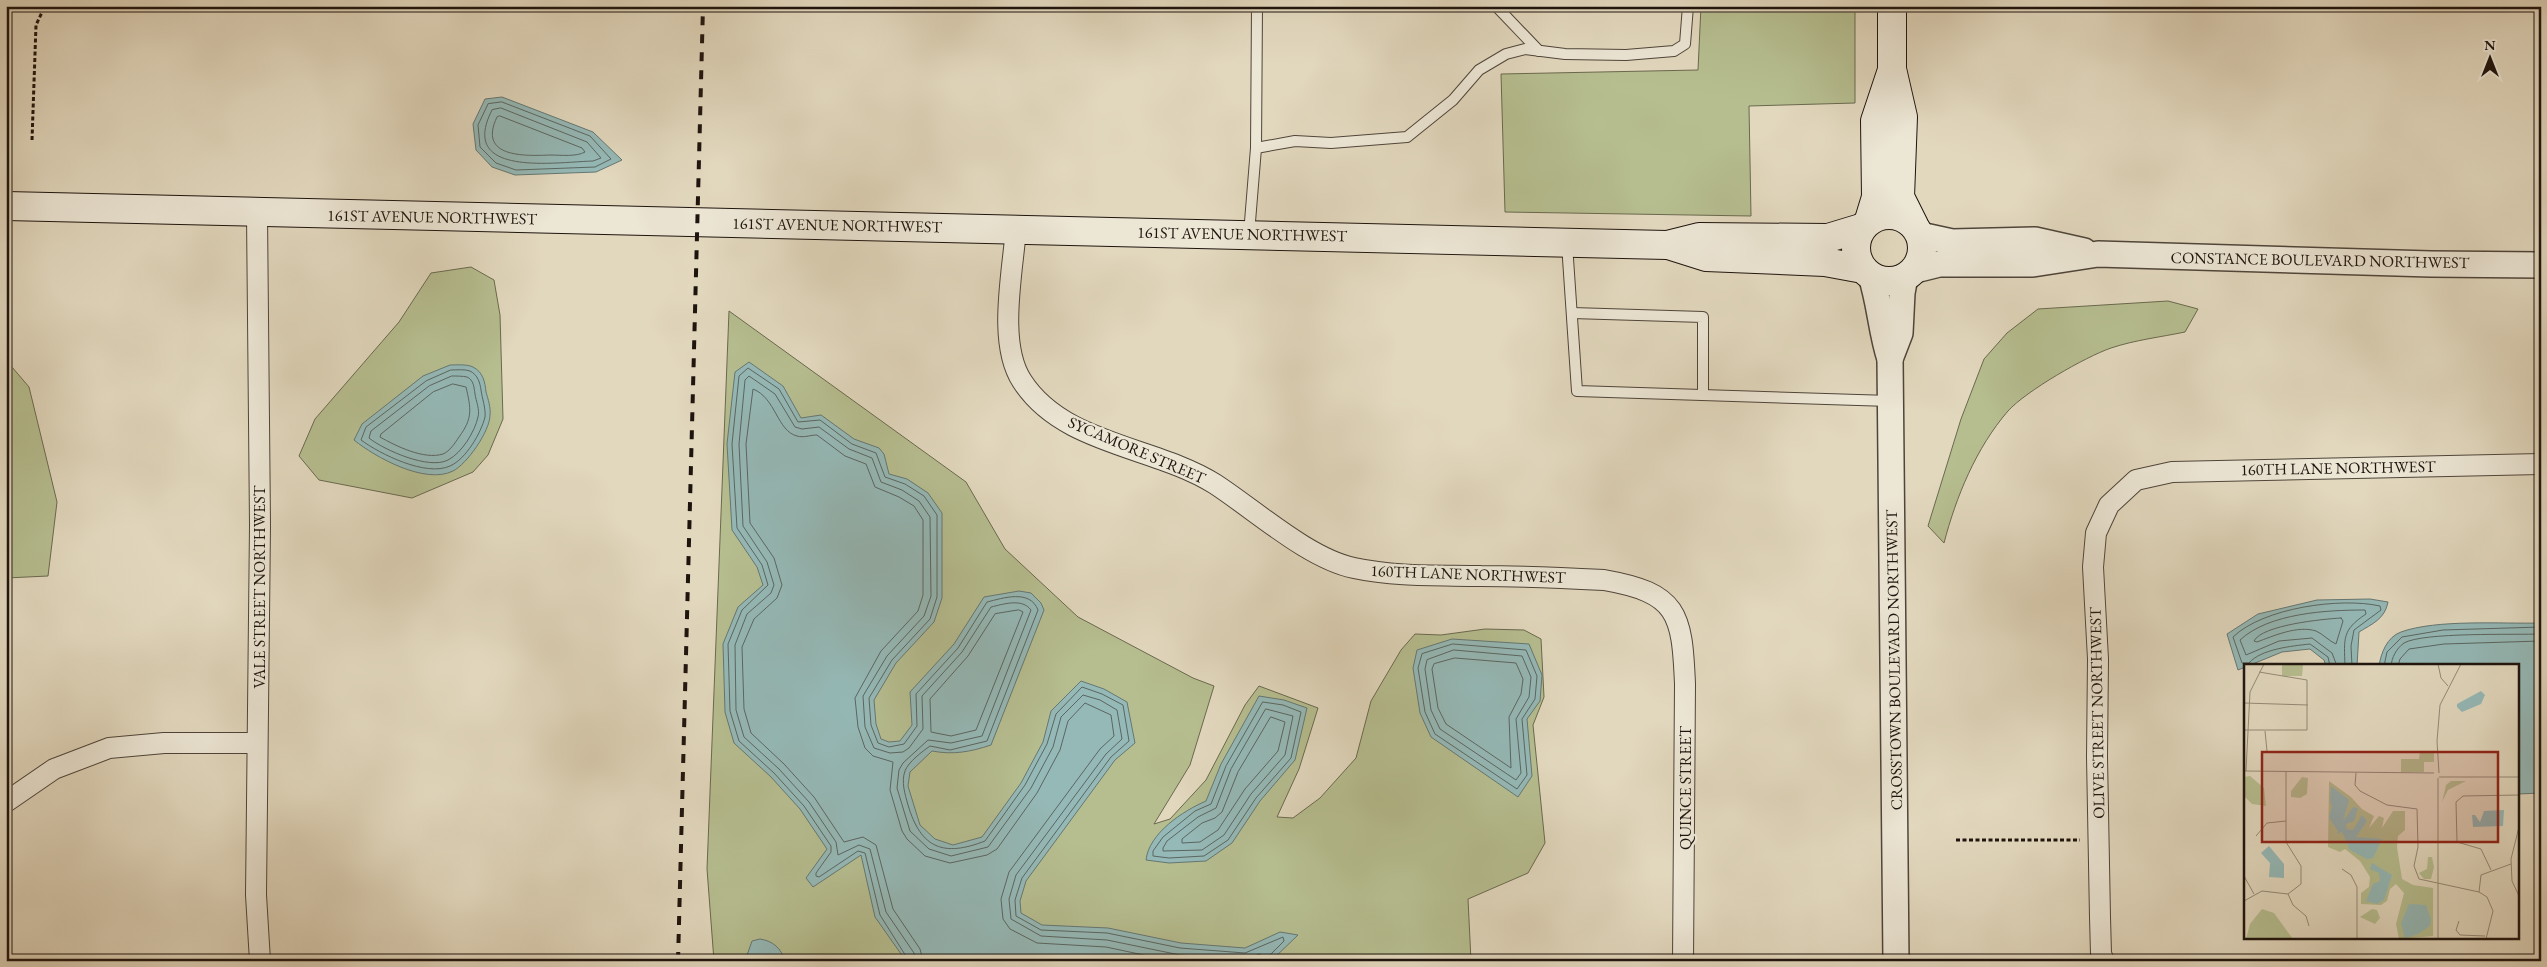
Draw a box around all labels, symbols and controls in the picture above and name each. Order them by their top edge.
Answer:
north arrow [2464,32,2514,82]
text: N [2484,36,2496,54]
street label: 161ST AVENUE NORTHWEST [327,205,537,229]
street label: 161ST AVENUE NORTHWEST [732,213,942,237]
street label: 161ST AVENUE NORTHWEST [1137,222,1347,246]
street label: CONSTANCE BOULEVARD NORTHWEST [2170,247,2470,273]
street label: SYCAMORE STREET [1065,412,1209,489]
street label: 160TH LANE NORTHWEST [2240,456,2436,480]
street label: VALE STREET NORTHWEST [249,485,270,689]
street label: CROSSTOWN BOULEVARD NORTHWEST [1881,509,1907,811]
street label: 160TH LANE NORTHWEST [1370,560,1566,588]
street label: OLIVE STREET NORTHWEST [2085,607,2109,819]
inset map [2244,664,2520,940]
street label: QUINCE STREET [1675,726,1696,850]

